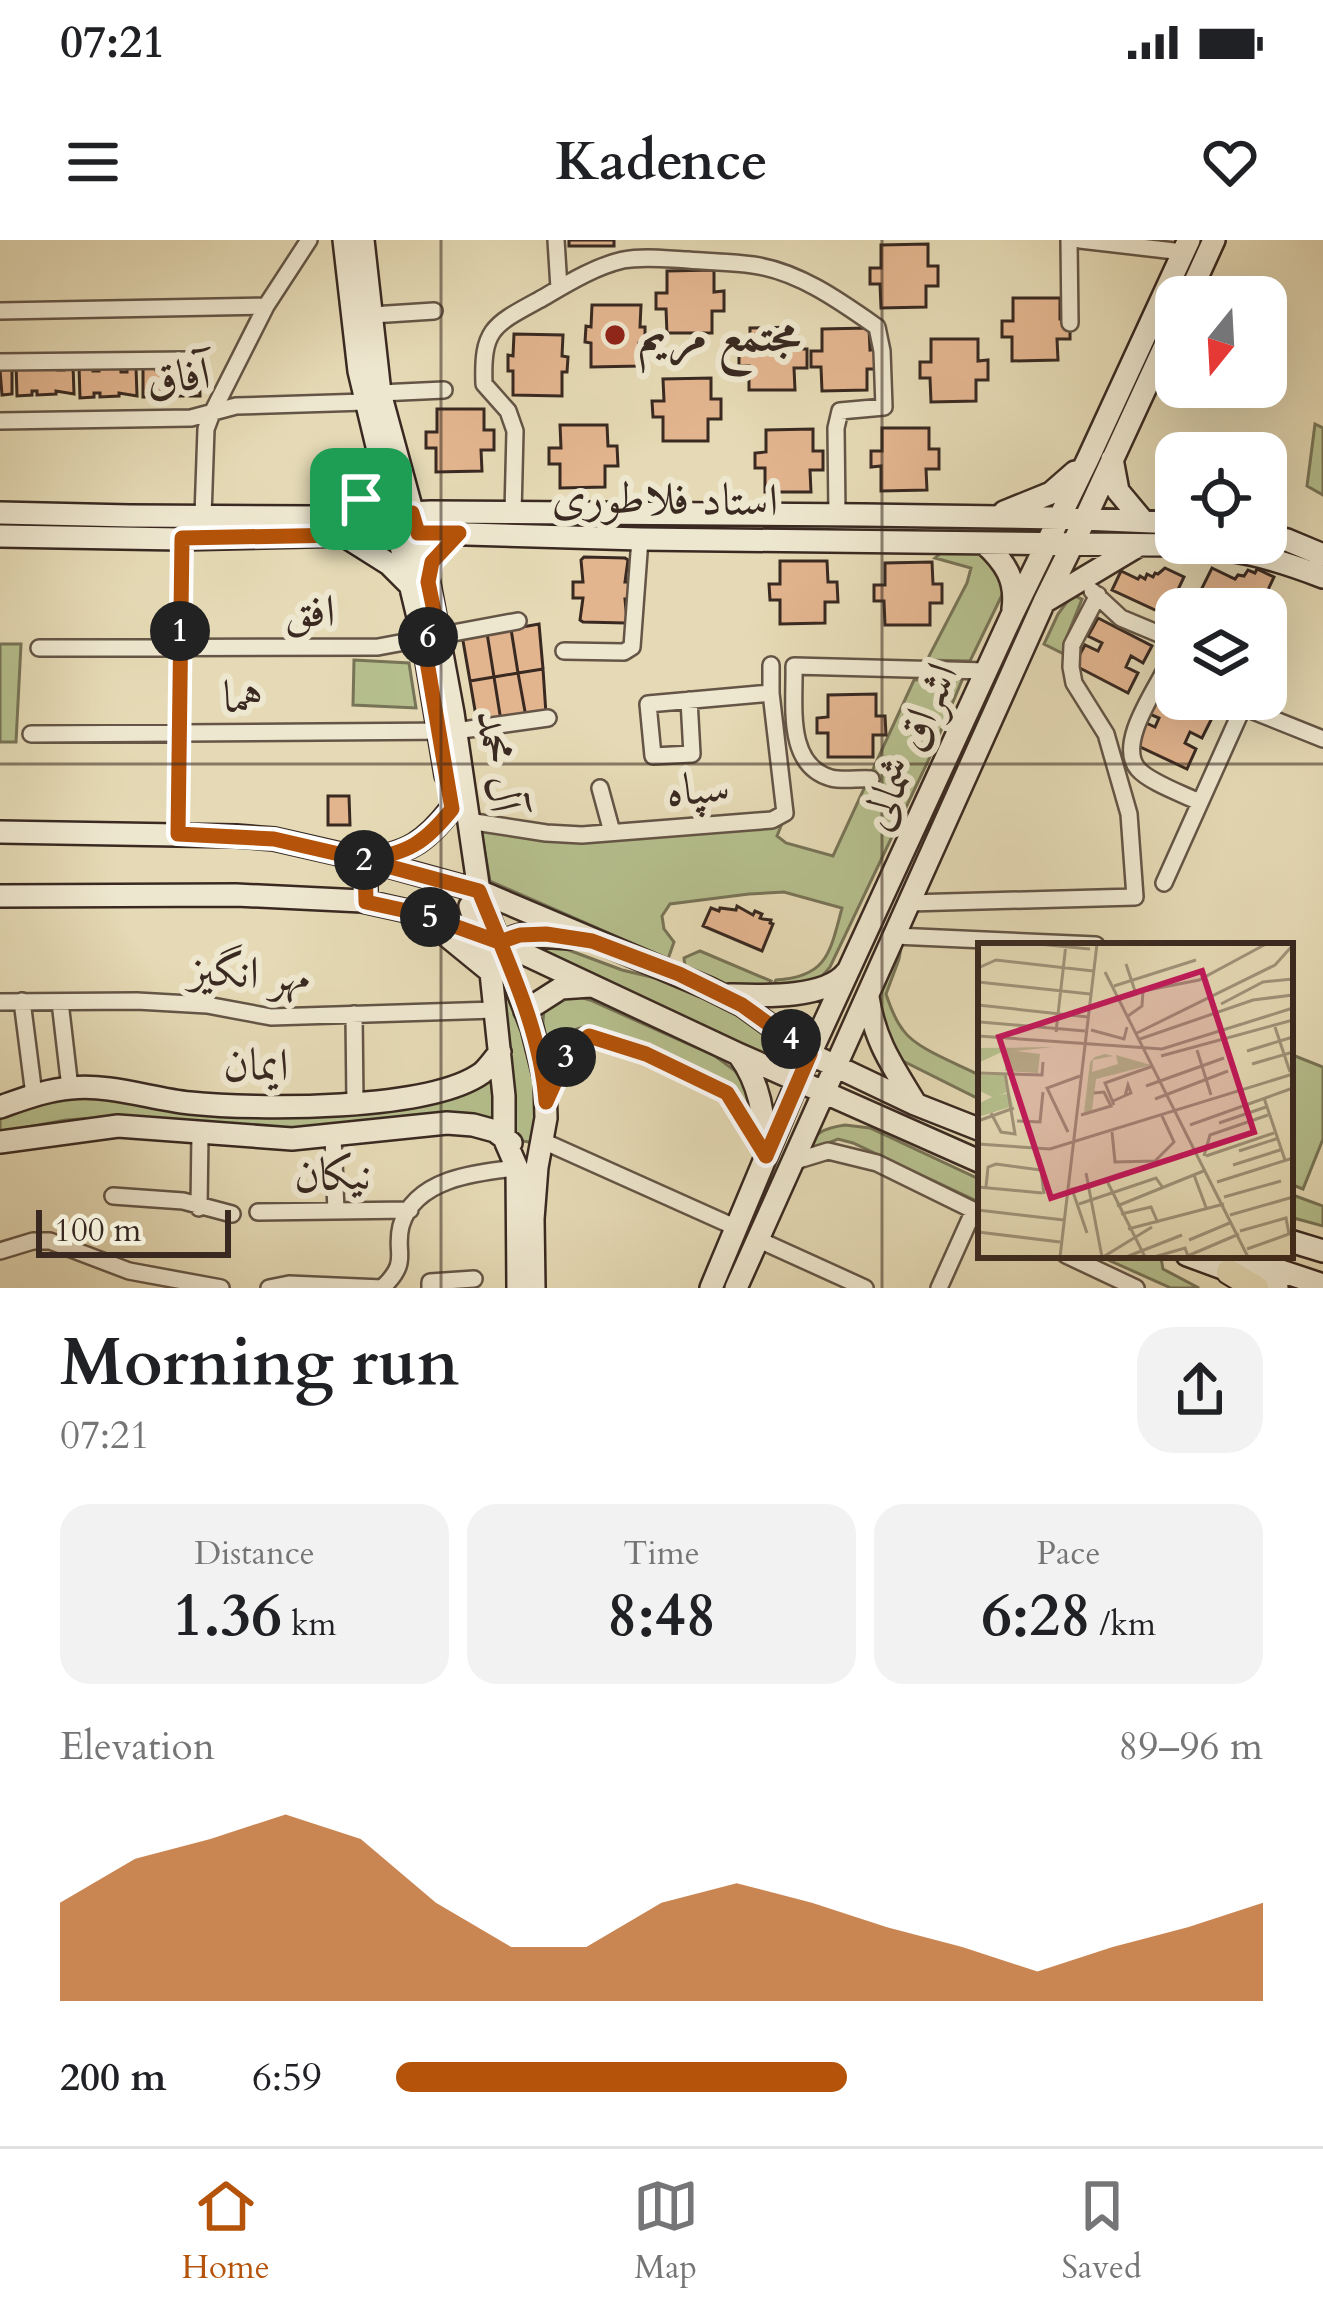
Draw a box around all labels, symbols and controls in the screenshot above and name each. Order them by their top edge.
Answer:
text: 07:21 [60,12,165,73]
text: Kadence [555,126,768,199]
icon: menu [60,129,126,195]
icon: heart [1197,129,1263,195]
north arrow [1155,276,1287,408]
map controls [1155,276,1287,720]
place label: مجتمع مریم [639,305,802,377]
marker: مجتمع مریم [602,322,628,348]
street label: آفاق [142,342,218,411]
button: locate [1155,432,1287,564]
pin [310,448,412,550]
icon: arrive [328,466,394,532]
street label: استاد فلاطوری [551,467,779,531]
street label: افق [285,581,335,642]
button: layers [1155,588,1287,720]
pin: 1 [150,601,210,661]
pin: 6 [398,607,458,667]
text: 1 [172,608,188,653]
text: 6 [420,614,436,659]
street label: اشراق شمالی [845,653,973,839]
street label: هما [223,667,263,728]
street label: آل محمد [461,706,536,820]
street label: سپاه [664,756,732,822]
pin: 2 [334,830,394,890]
text: 2 [356,837,372,882]
pin: 5 [400,887,460,947]
text: 5 [422,894,438,939]
street label: مهر انگیز [184,938,312,1008]
inset map [978,943,1293,1258]
pin: 4 [761,1009,821,1069]
text: 4 [783,1016,799,1061]
pin: 3 [536,1027,596,1087]
street label: ایمان [223,1034,289,1096]
text: 3 [558,1034,574,1079]
street label: نیکان [294,1144,372,1206]
scale bar [36,1204,231,1257]
text: 100 m [54,1208,141,1253]
text: Morning run [60,1319,459,1408]
button: share [1137,1327,1263,1453]
text: 07:21 [60,1409,150,1462]
text: Distance [194,1531,315,1576]
text: Time [623,1531,700,1576]
text: Pace [1037,1531,1100,1576]
text: 1.36 [172,1576,282,1657]
text: 8:48 [607,1576,716,1657]
text: 6:28 [981,1576,1091,1657]
text: km [282,1602,337,1647]
text: /km [1091,1602,1156,1647]
text: Elevation [60,1720,215,1773]
text: 89–96 m [1118,1720,1263,1773]
text: 200 m [60,2051,166,2104]
text: 6:59 [252,2051,322,2104]
tab: Home [181,2173,270,2290]
tab: Map [633,2173,699,2290]
tab: Saved [1062,2173,1142,2290]

